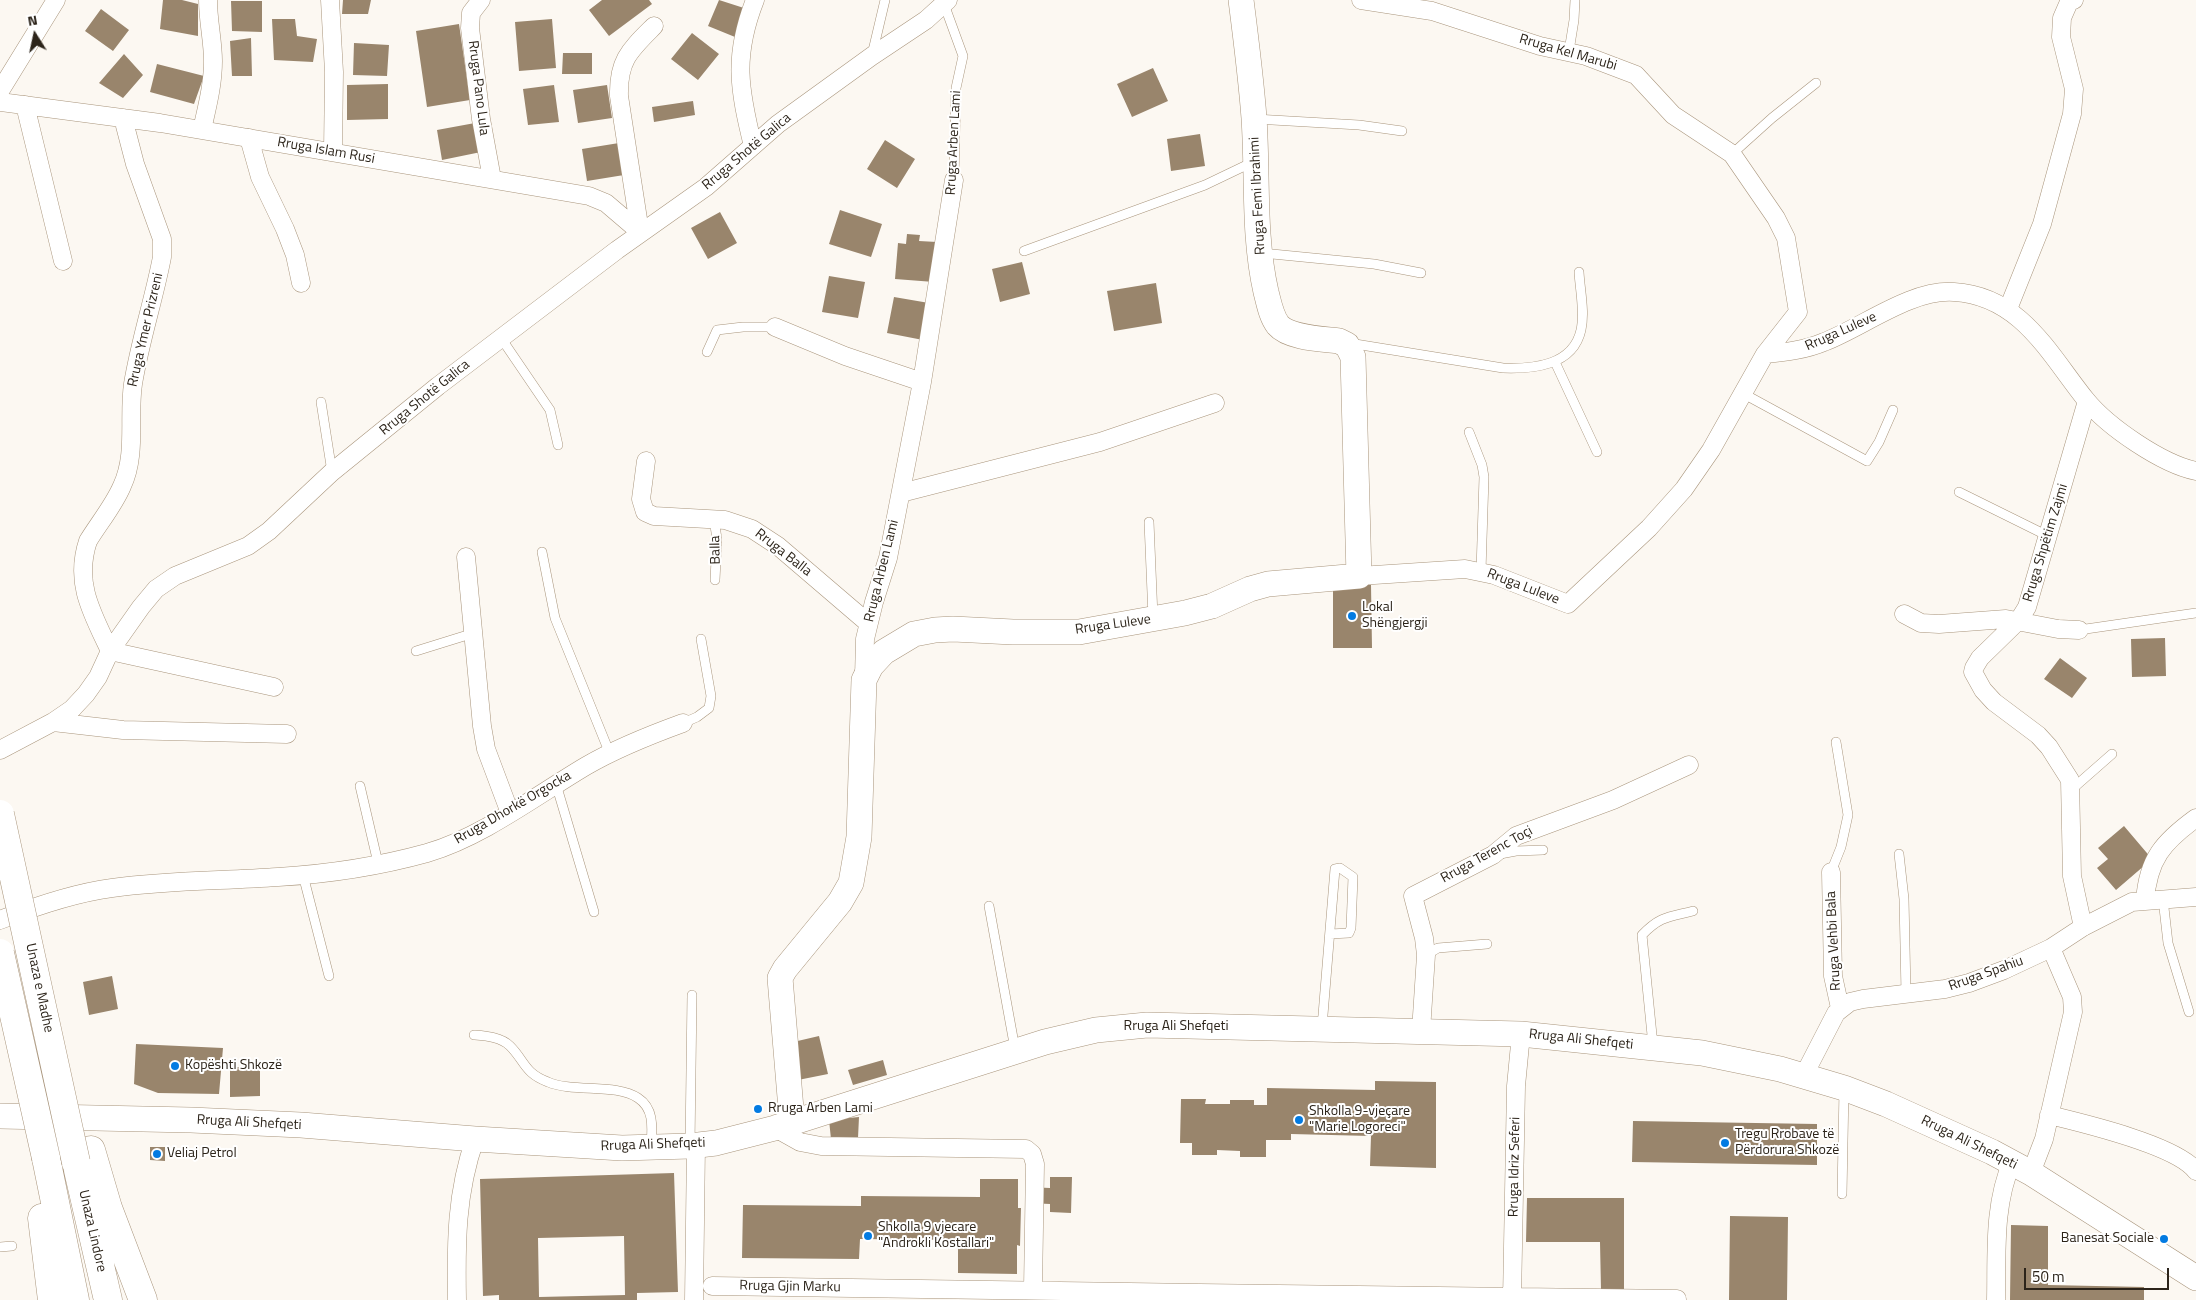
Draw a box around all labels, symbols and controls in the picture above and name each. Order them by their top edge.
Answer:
text: N [26,9,39,31]
north arrow [10,10,60,60]
street label: Rruga Kel Marubi [1517,31,1619,75]
street label: Rruga Pano Lula [464,39,492,137]
street label: Rruga Arben Lami [943,90,965,196]
street label: Rruga Shotë Galica [699,110,795,194]
street label: Rruga Islam Rusi [276,134,376,168]
street label: Rruga Femi Ibrahimi [1247,137,1269,255]
street label: Rruga Ymer Prizreni [125,271,167,389]
street label: Rruga Luleve [1803,309,1879,355]
street label: Rruga Shotë Galica [377,357,473,439]
street label: Rruga Shpëtim Zajmi [2020,482,2072,604]
street label: Rruga Arben Lami [861,518,903,624]
street label: Rruga Balla [751,526,815,580]
street label: Balla [707,535,725,565]
street label: Rruga Luleve [1484,566,1562,608]
place label: Lokal Shëngjergji [1362,600,1428,632]
marker: Lokal Shëngjergji [1346,610,1358,622]
street label: Rruga Luleve [1074,611,1152,639]
street label: Rruga Dhorkë Orgocka [452,768,574,848]
street label: Rruga Terenc Toçi [1438,823,1536,887]
street label: Rruga Vehbi Bala [1823,891,1845,991]
street label: Unaza e Madhe [21,942,57,1034]
street label: Rruga Spahiu [1946,953,2026,995]
street label: Rruga Ali Shefqeti [1124,1019,1228,1035]
street label: Rruga Ali Shefqeti [1528,1026,1634,1054]
place label: Kopështi Shkozë [185,1058,282,1074]
marker: Kopështi Shkozë [169,1060,181,1072]
place label: Rruga Arben Lami [768,1101,873,1117]
marker: Rruga Arben Lami [752,1103,764,1115]
place label: Shkolla 9-vjeçare "Marie Logoreci" [1309,1104,1410,1136]
street label: Rruga Ali Shefqeti [196,1112,302,1134]
street label: Rruga Ali Shefqeti [1918,1112,2020,1174]
marker: Shkolla 9-vjeçare "Marie Logoreci" [1293,1114,1305,1126]
street label: Rruga Idriz Seferi [1506,1117,1524,1217]
place label: Tregu Rrobave të Përdorura Shkozë [1735,1127,1839,1160]
street label: Rruga Ali Shefqeti [600,1135,706,1155]
marker: Tregu Rrobave të Përdorura Shkozë [1719,1137,1731,1149]
place label: Veliaj Petrol [167,1146,237,1162]
marker: Veliaj Petrol [151,1148,163,1160]
street label: Unaza Lindore [74,1188,110,1274]
place label: Shkolla 9 vjecare "Androkli Kostallari" [878,1220,994,1252]
marker: Shkolla 9 vjecare "Androkli Kostallari" [862,1230,874,1242]
place label: Banesat Sociale [2061,1231,2154,1247]
marker: Banesat Sociale [2158,1233,2170,1245]
scale bar [2026,1258,2171,1290]
text: 50 m [2032,1265,2065,1288]
street label: Rruga Gjin Marku [739,1278,841,1296]

